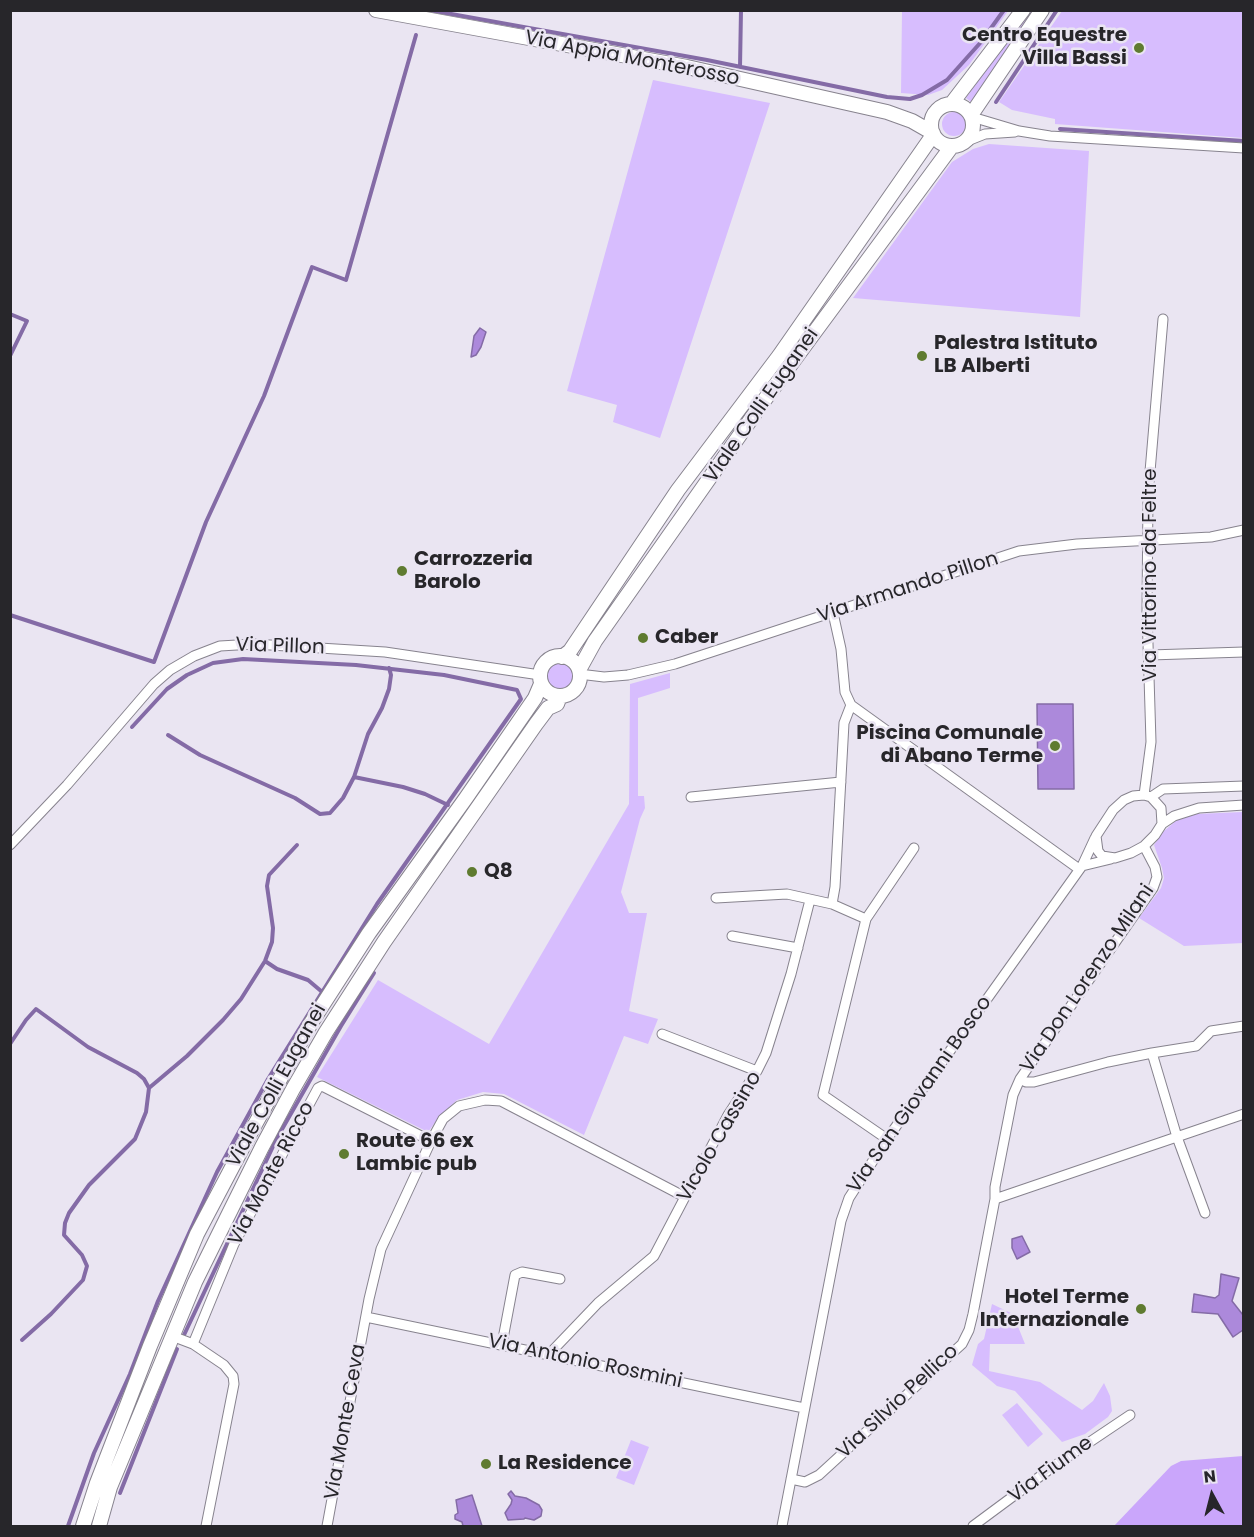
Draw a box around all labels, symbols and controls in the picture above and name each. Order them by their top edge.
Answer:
place label: Centro Equestre Villa Bassi [962,24,1127,71]
street label: Via Appia Monterosso [523,26,741,92]
marker: Centro Equestre Villa Bassi [1132,41,1146,55]
street label: Viale Colli Euganei [700,324,824,488]
place label: Palestra Istituto LB Alberti [934,332,1097,379]
marker: Palestra Istituto LB Alberti [915,349,929,363]
street label: Via Vittorino da Feltre [1139,468,1163,682]
street label: Via Armando Pillon [815,547,1001,629]
place label: Carrozzeria Barolo [414,548,533,595]
marker: Carrozzeria Barolo [395,564,409,578]
place label: Caber [655,626,718,650]
marker: Caber [636,631,650,645]
street label: Via Pillon [235,633,325,661]
place label: Piscina Comunale di Abano Terme [856,722,1043,769]
marker: Piscina Comunale di Abano Terme [1048,739,1062,753]
place label: Q8 [484,860,513,884]
marker: Q8 [465,865,479,879]
street label: Via Don Lorenzo Milani [1016,880,1160,1078]
street label: Via San Giovanni Bosco [843,992,997,1198]
street label: Viale Colli Euganei [222,1000,332,1172]
street label: Vicolo Cassino [673,1067,767,1207]
street label: Via Monte Ricco [224,1098,320,1250]
place label: Route 66 ex Lambic pub [356,1130,477,1177]
marker: Route 66 ex Lambic pub [337,1147,351,1161]
place label: Hotel Terme Internazionale [980,1286,1129,1333]
marker: Hotel Terme Internazionale [1134,1302,1148,1316]
street label: Via Antonio Rosmini [486,1330,684,1394]
street label: Via Silvio Pellico [832,1340,964,1464]
street label: Via Monte Ceva [320,1342,372,1502]
street label: Via Fiume [1004,1431,1098,1509]
place label: La Residence [498,1452,632,1476]
marker: La Residence [479,1457,493,1471]
text: N [1202,1464,1217,1489]
north arrow [1182,1465,1242,1525]

